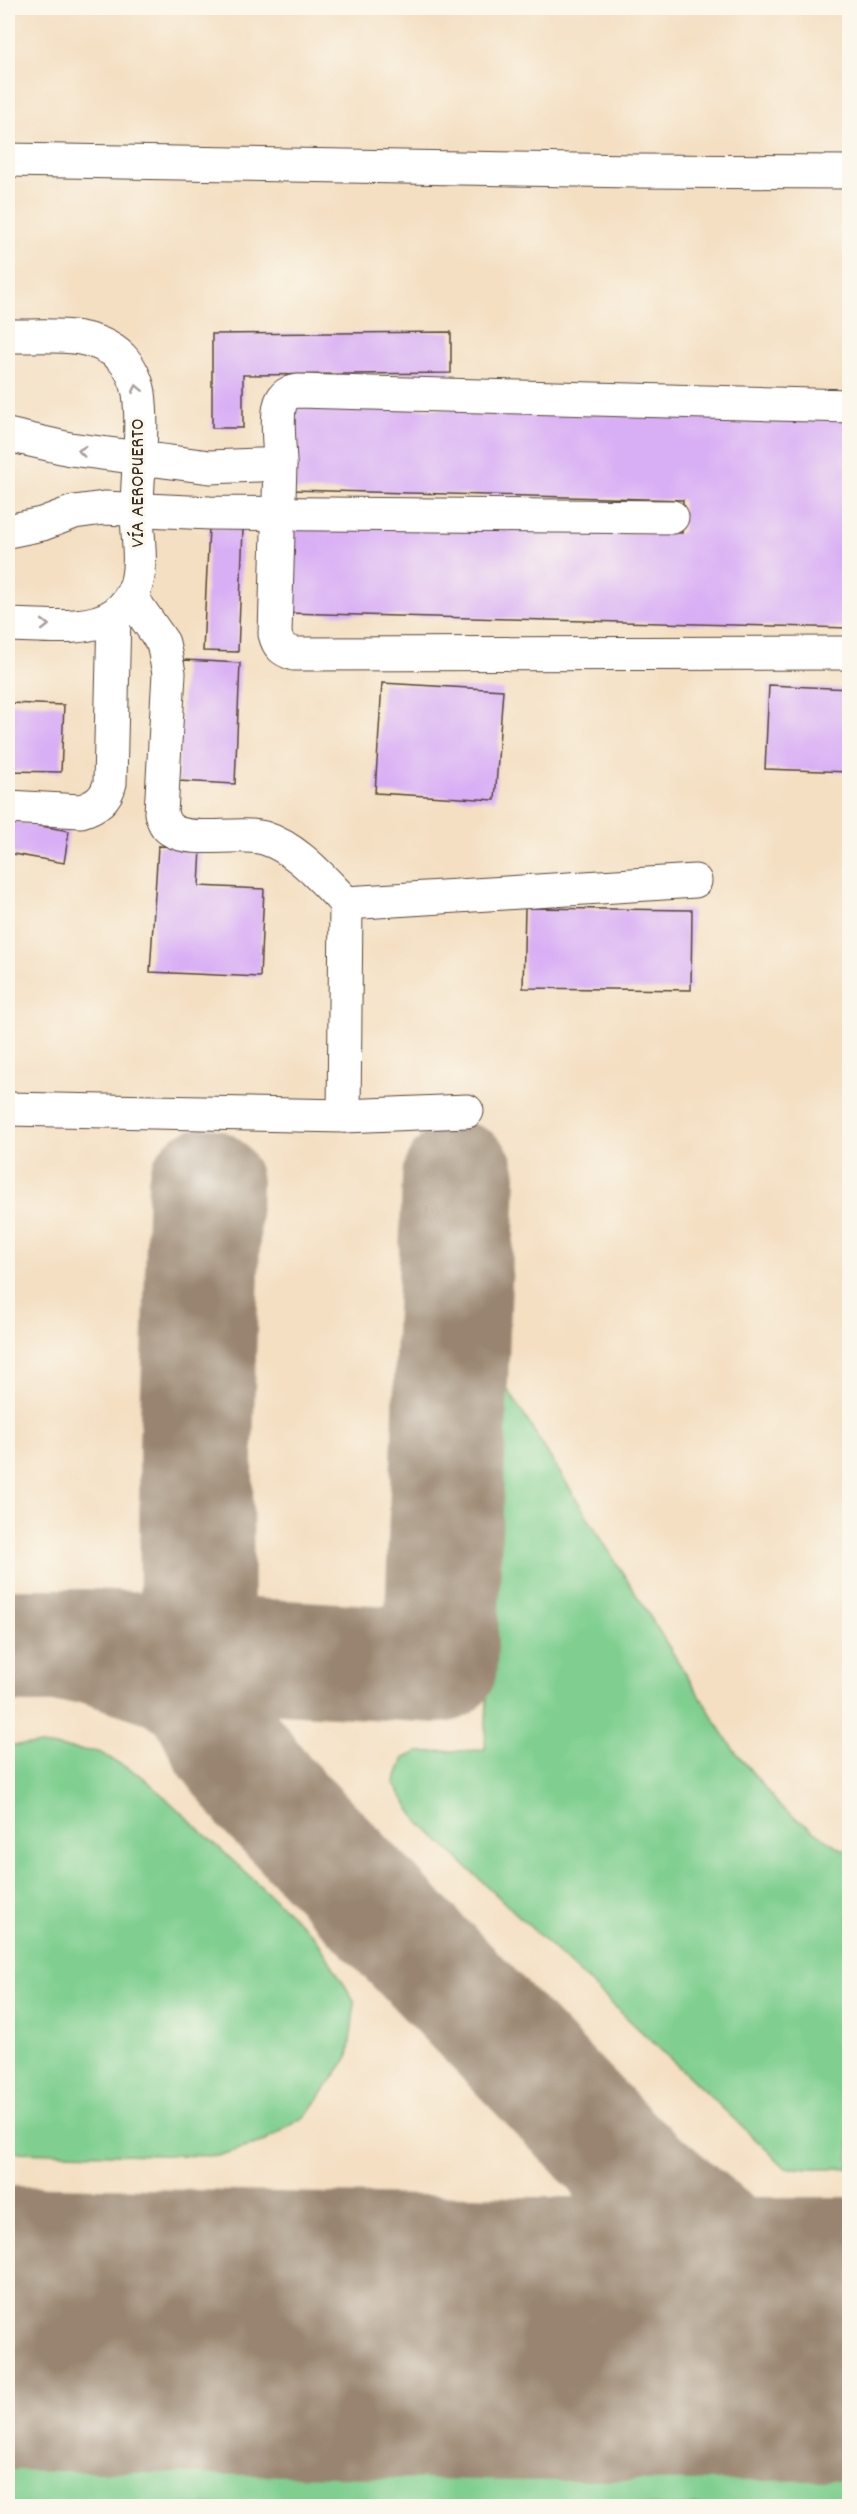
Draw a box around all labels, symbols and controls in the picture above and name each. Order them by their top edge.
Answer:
one-way arrow [131,384,144,394]
street label: VÍA AEROPUERTO [125,419,153,547]
one-way arrow [77,445,86,458]
one-way arrow [40,619,49,631]

